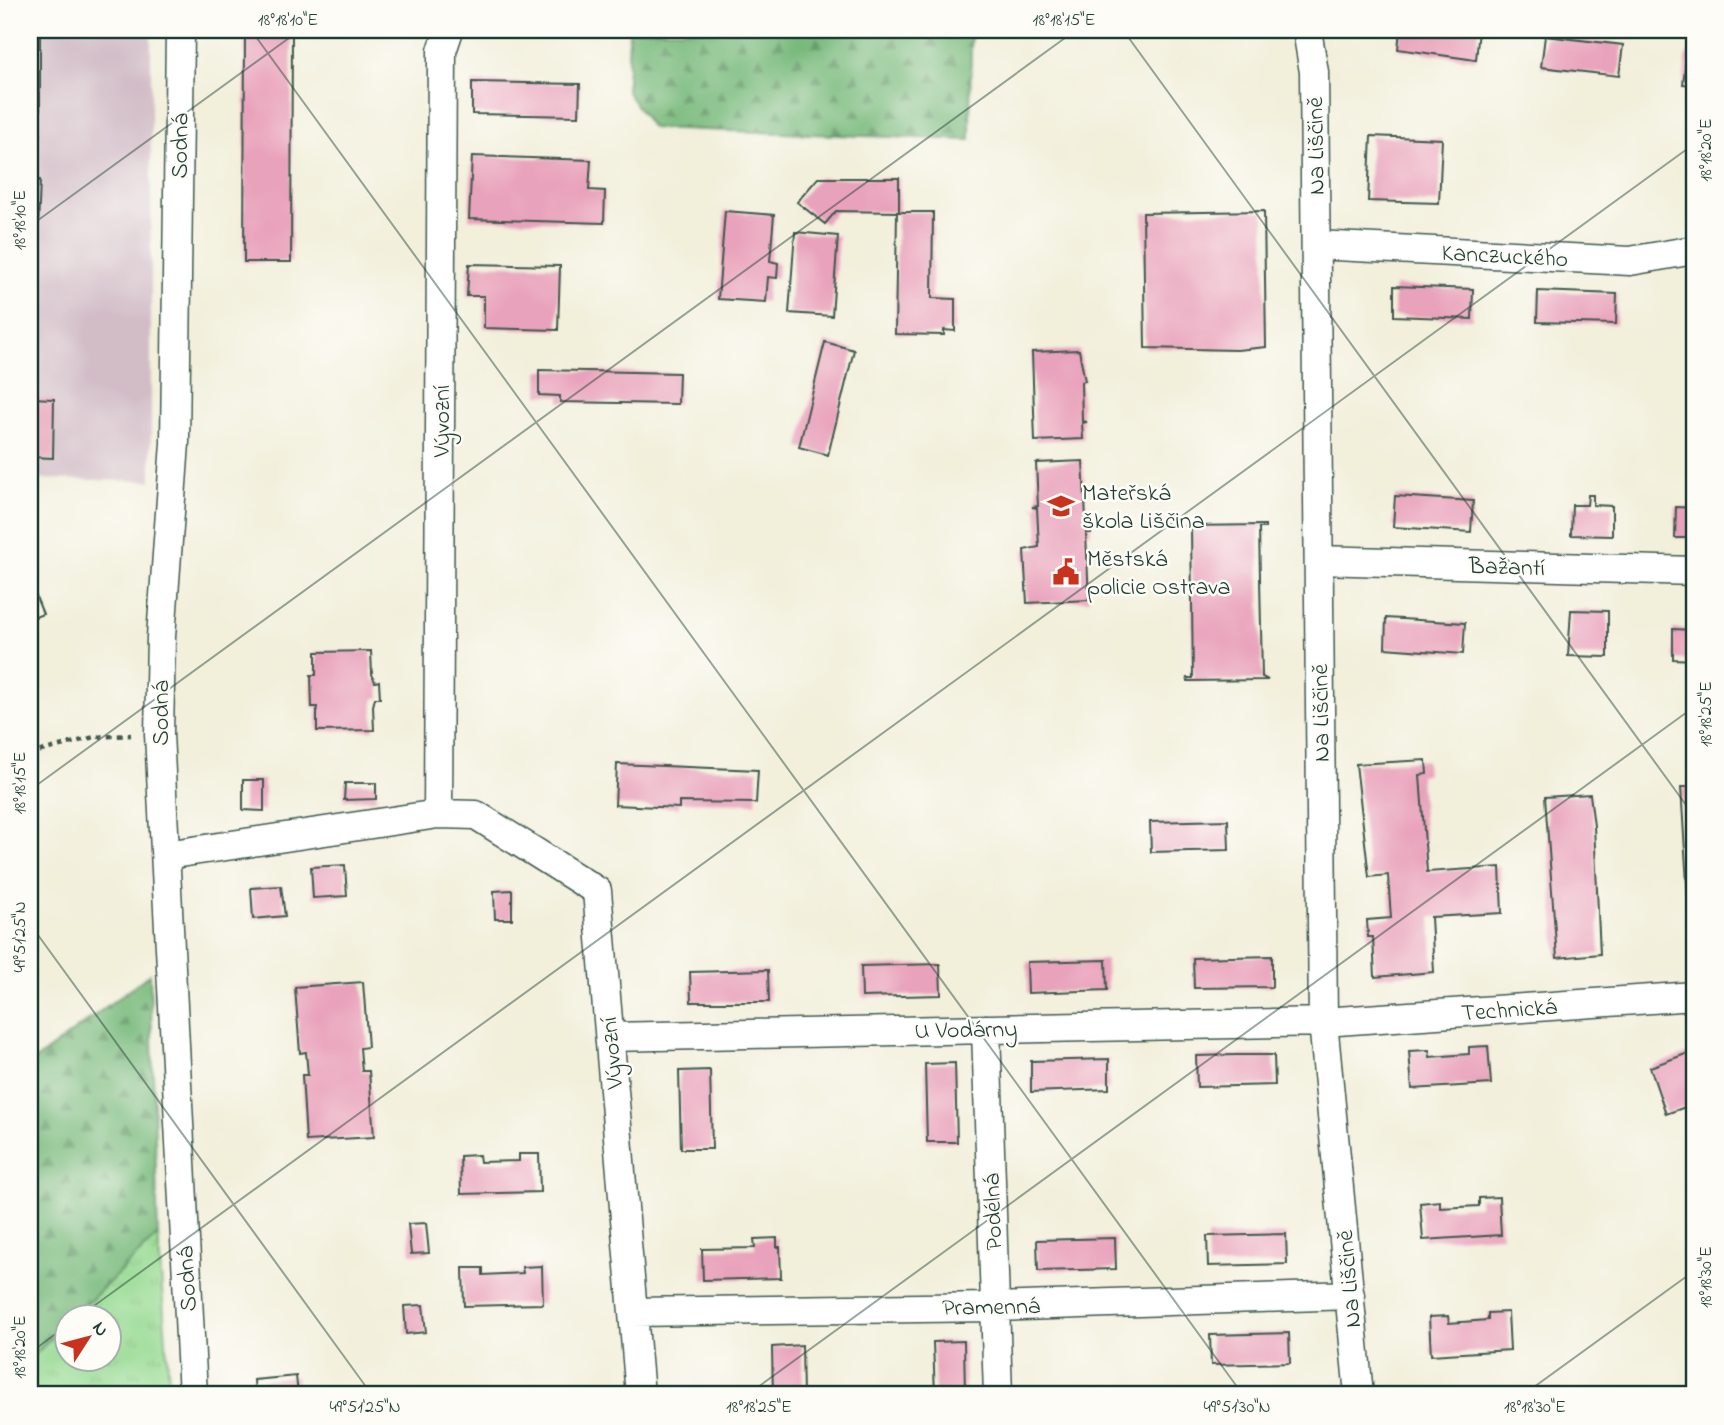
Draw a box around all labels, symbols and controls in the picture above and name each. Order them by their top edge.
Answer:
text: 18°18'10"E [258,8,318,34]
text: 18°18'15"E [1033,8,1095,34]
street label: Na Liščině [1299,96,1336,195]
street label: Sodná [163,113,200,179]
text: 18°18'20"E [1694,118,1720,182]
text: 18°18'10"E [8,190,34,250]
street label: Kanczuckého [1441,237,1569,278]
street label: Vývozní [426,385,462,458]
place label: Mateřská škola Liščina [1082,477,1205,540]
school or university icon: Mateřská škola Liščina [1046,491,1076,521]
place label: Městská policie Ostrava [1087,543,1231,606]
street label: Bažantí [1467,550,1546,587]
public building icon: Městská policie Ostrava [1051,557,1081,587]
street label: Na Liščině [1304,663,1341,762]
street label: Sodná [145,680,180,746]
text: 18°18'25"E [1694,681,1720,747]
text: 18°18'15"E [8,752,34,814]
text: 49°51'25"N [8,901,34,973]
street label: Technická [1460,991,1558,1032]
street label: U Vodárny [914,1013,1018,1051]
street label: Vývozní [593,1015,635,1091]
street label: Podélná [976,1173,1013,1251]
street label: Na Liščině [1329,1228,1372,1329]
street label: Sodná [169,1245,208,1312]
text: 18°18'30"E [1694,1246,1720,1308]
street label: Pramenná [942,1290,1040,1327]
north arrow [52,1302,122,1372]
text: 18°18'20"E [8,1315,34,1379]
text: N [85,1316,115,1343]
text: 49°51'25"N [329,1395,401,1421]
text: 18°18'25"E [726,1395,792,1421]
text: 49°51'30"N [1203,1395,1271,1421]
text: 18°18'30"E [1504,1395,1566,1421]

